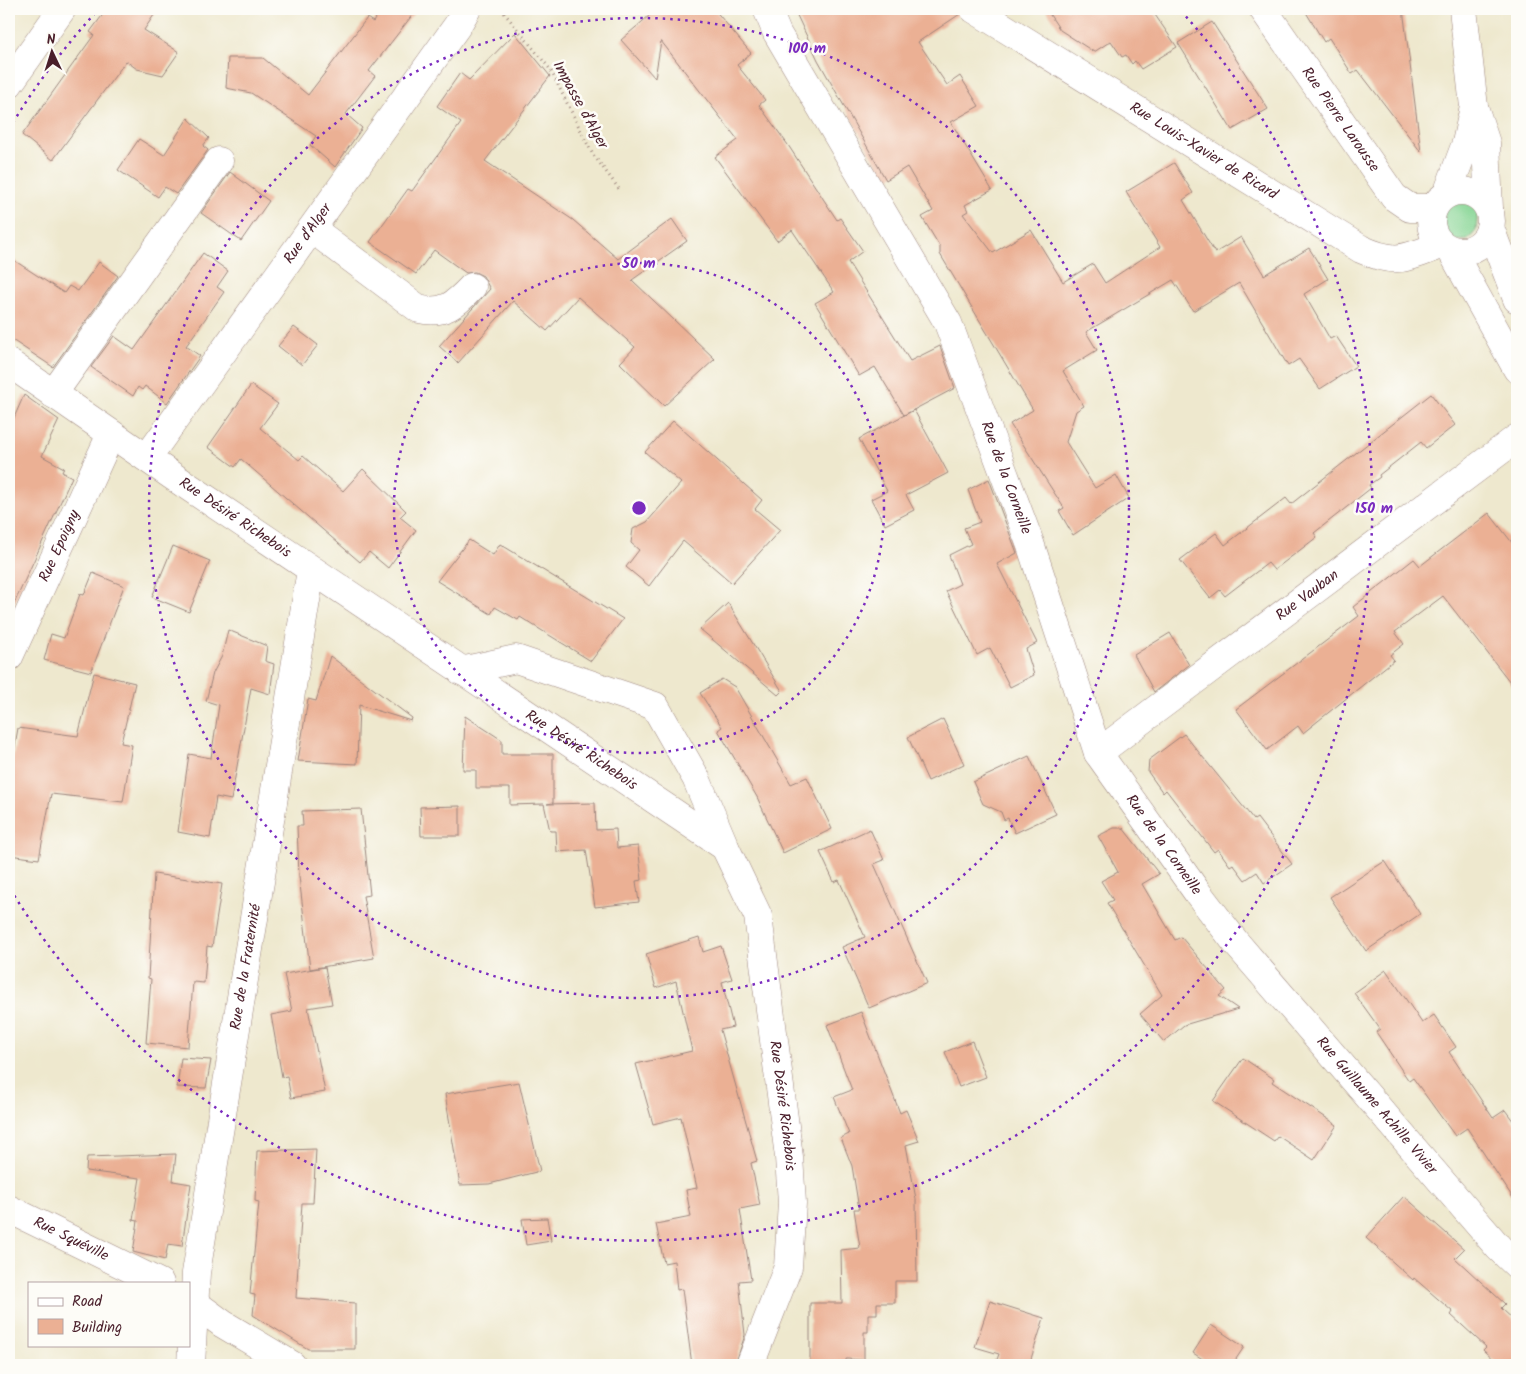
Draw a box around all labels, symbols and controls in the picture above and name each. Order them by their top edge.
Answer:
north arrow [28,28,78,78]
text: N [46,29,56,51]
text: 100 m [788,37,826,61]
street label: Impasse d'Alger [546,56,615,154]
street label: Rue Pierre Larousse [1295,62,1386,178]
street label: Rue Louis-Xavier de Ricard [1125,96,1283,207]
street label: Rue d'Alger [278,197,339,269]
text: 50 m [621,252,656,276]
street label: Rue de la Corneille [974,418,1038,538]
street label: Rue Désiré Richebois [174,471,297,565]
text: 150 m [1355,497,1393,521]
centre of rings [630,499,648,517]
street label: Rue Epoigny [33,505,87,586]
street label: Rue Vauban [1271,564,1344,627]
street label: Rue Désiré Richebois [520,704,643,797]
street label: Rue de la Corneille [1119,789,1208,901]
street label: Rue de la Fraternité [224,901,268,1032]
street label: Rue Guillaume Achille Vivier [1310,1031,1444,1181]
street label: Rue Désiré Richebois [762,1039,802,1172]
street label: Rue Squéville [29,1211,113,1268]
legend [28,1282,190,1346]
text: Road [72,1290,103,1314]
text: Building [72,1316,122,1340]

